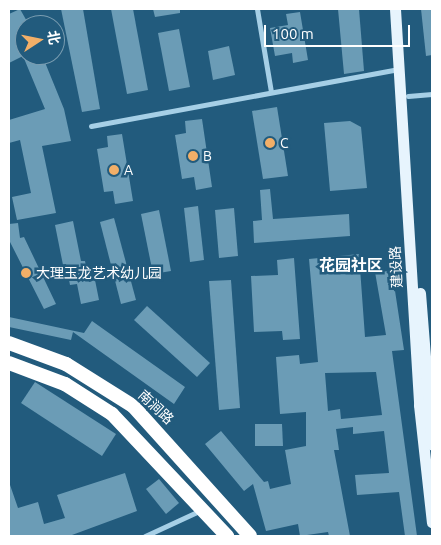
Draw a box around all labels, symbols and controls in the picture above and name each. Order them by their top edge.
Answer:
north arrow [15,15,65,65]
scale bar [266,15,412,47]
text: 100 m [272,25,314,42]
text: 北 [45,29,63,46]
place label: C [280,135,289,151]
marker: C [264,137,276,149]
place label: B [203,148,212,164]
marker: B [187,150,199,162]
place label: A [124,162,133,178]
marker: A [108,164,120,176]
street label: 建设路 [387,246,405,288]
district label: 花园社区 [319,255,383,275]
place label: 大理玉龙艺术幼儿园 [36,265,162,281]
marker: 大理玉龙艺术幼儿园 [20,267,32,279]
street label: 南涧路 [135,387,177,427]

